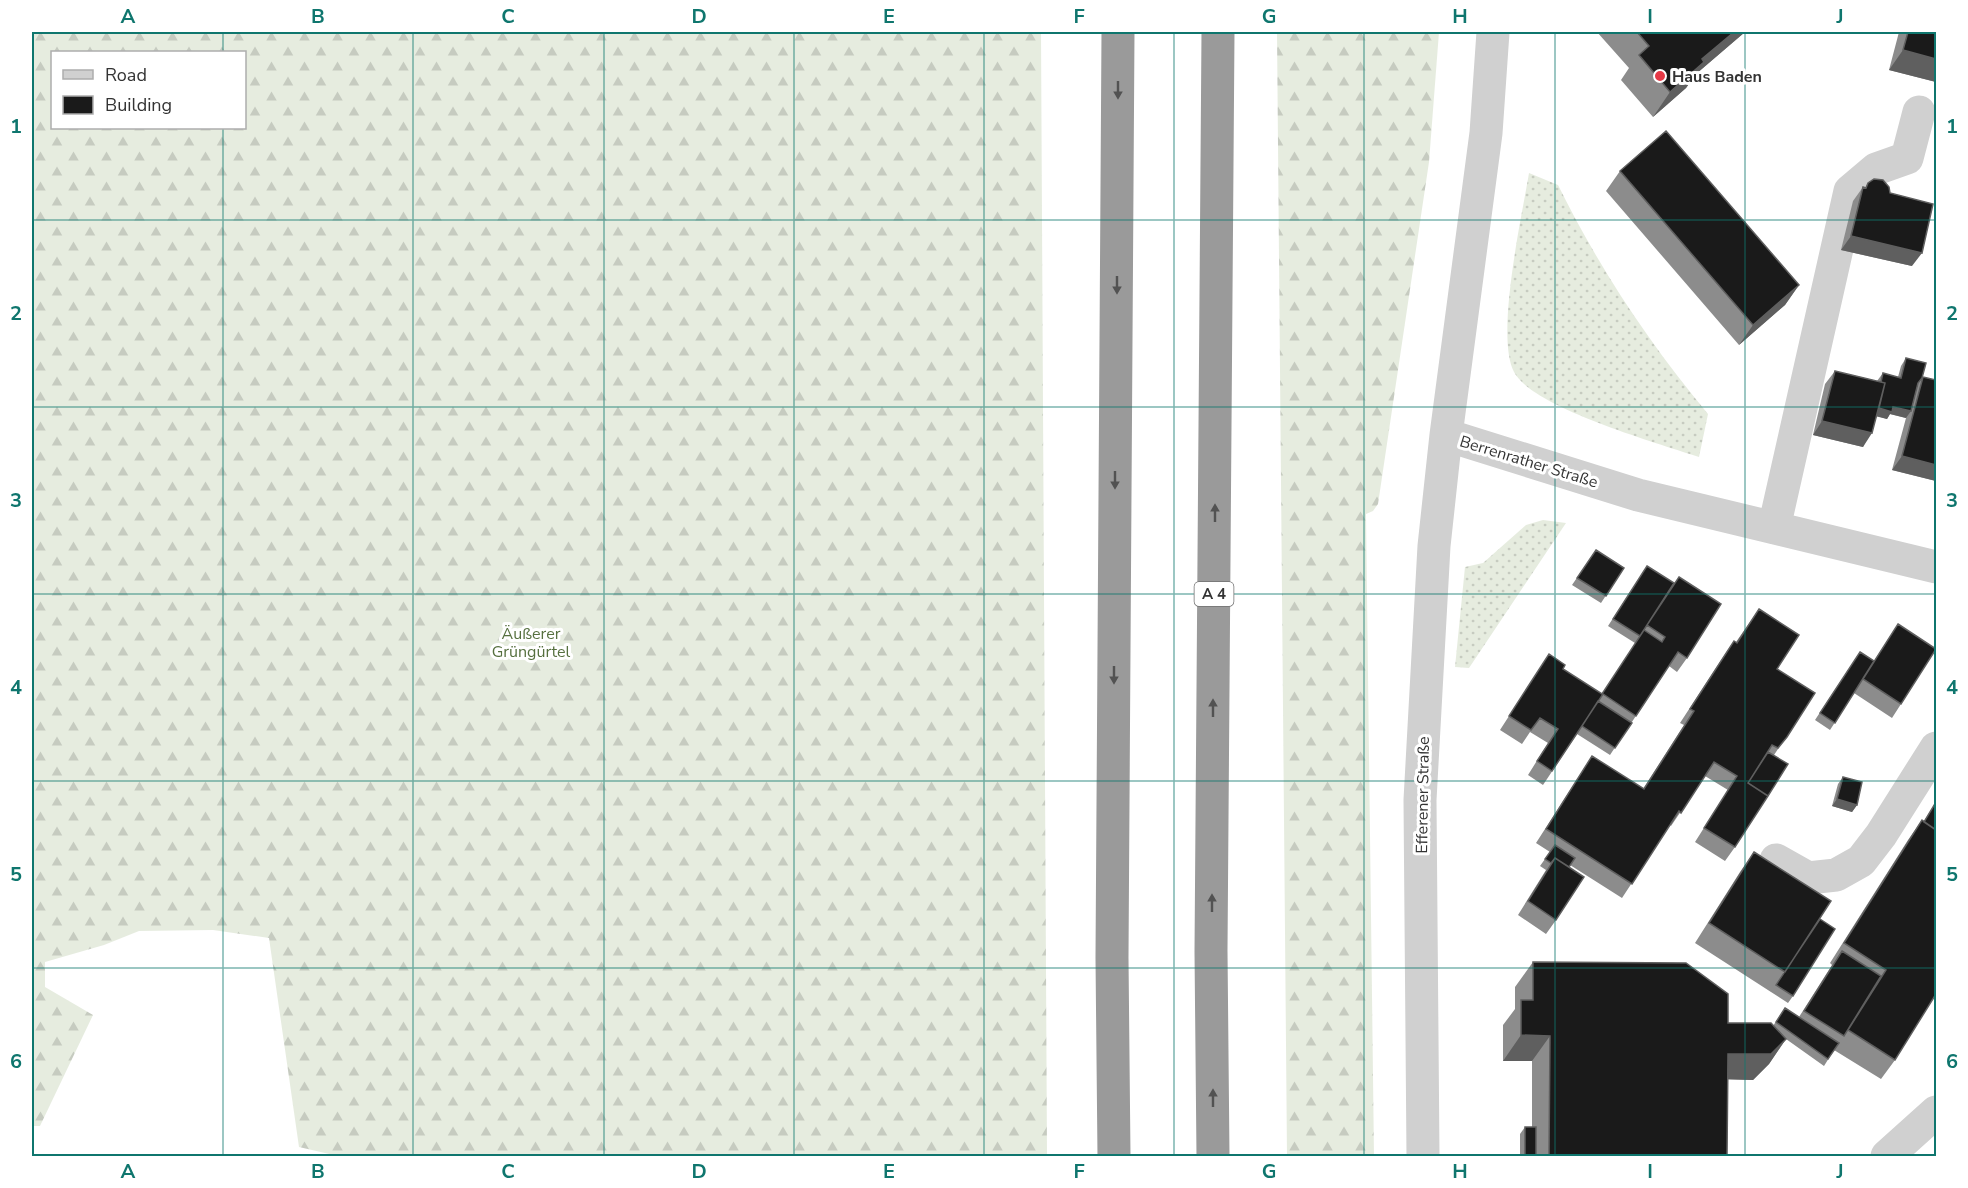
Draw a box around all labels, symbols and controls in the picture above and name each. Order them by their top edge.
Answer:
text: A [121,3,136,30]
text: B [311,3,325,30]
text: C [501,3,515,30]
text: D [691,3,707,30]
text: E [883,3,895,30]
text: F [1073,3,1085,30]
text: G [1262,3,1276,30]
text: H [1452,3,1468,30]
text: I [1647,3,1653,30]
text: J [1835,3,1844,30]
legend [51,51,246,129]
text: Road [105,63,147,87]
place label: Haus Baden [1672,66,1762,88]
marker: Haus Baden [1653,69,1667,83]
one-way arrow [1113,80,1123,99]
text: Building [105,93,172,117]
text: 1 [10,113,22,140]
text: 1 [1946,113,1958,140]
one-way arrow [1112,275,1122,294]
text: 2 [10,300,22,327]
text: 2 [1946,300,1958,327]
street label: Berrenrather Straße [1457,430,1600,493]
one-way arrow [1110,470,1120,489]
text: 3 [10,487,22,514]
text: 3 [1946,487,1958,514]
one-way arrow [1210,504,1220,523]
road number: A 4 [1194,582,1234,606]
park label: Äußerer Grüngürtel [492,623,571,663]
one-way arrow [1109,665,1119,684]
text: 4 [10,674,22,701]
text: 4 [1946,674,1958,701]
one-way arrow [1208,699,1218,718]
street label: Efferener Straße [1411,736,1435,854]
text: 5 [10,861,22,888]
text: 5 [1946,861,1958,888]
one-way arrow [1207,894,1217,913]
text: 6 [10,1048,22,1075]
text: 6 [1946,1048,1958,1075]
one-way arrow [1208,1089,1218,1108]
text: A [121,1158,136,1185]
text: B [311,1158,325,1185]
text: C [501,1158,515,1185]
text: D [691,1158,707,1185]
text: E [883,1158,895,1185]
text: F [1073,1158,1085,1185]
text: G [1262,1158,1276,1185]
text: H [1452,1158,1468,1185]
text: I [1647,1158,1653,1185]
text: J [1835,1158,1844,1185]

